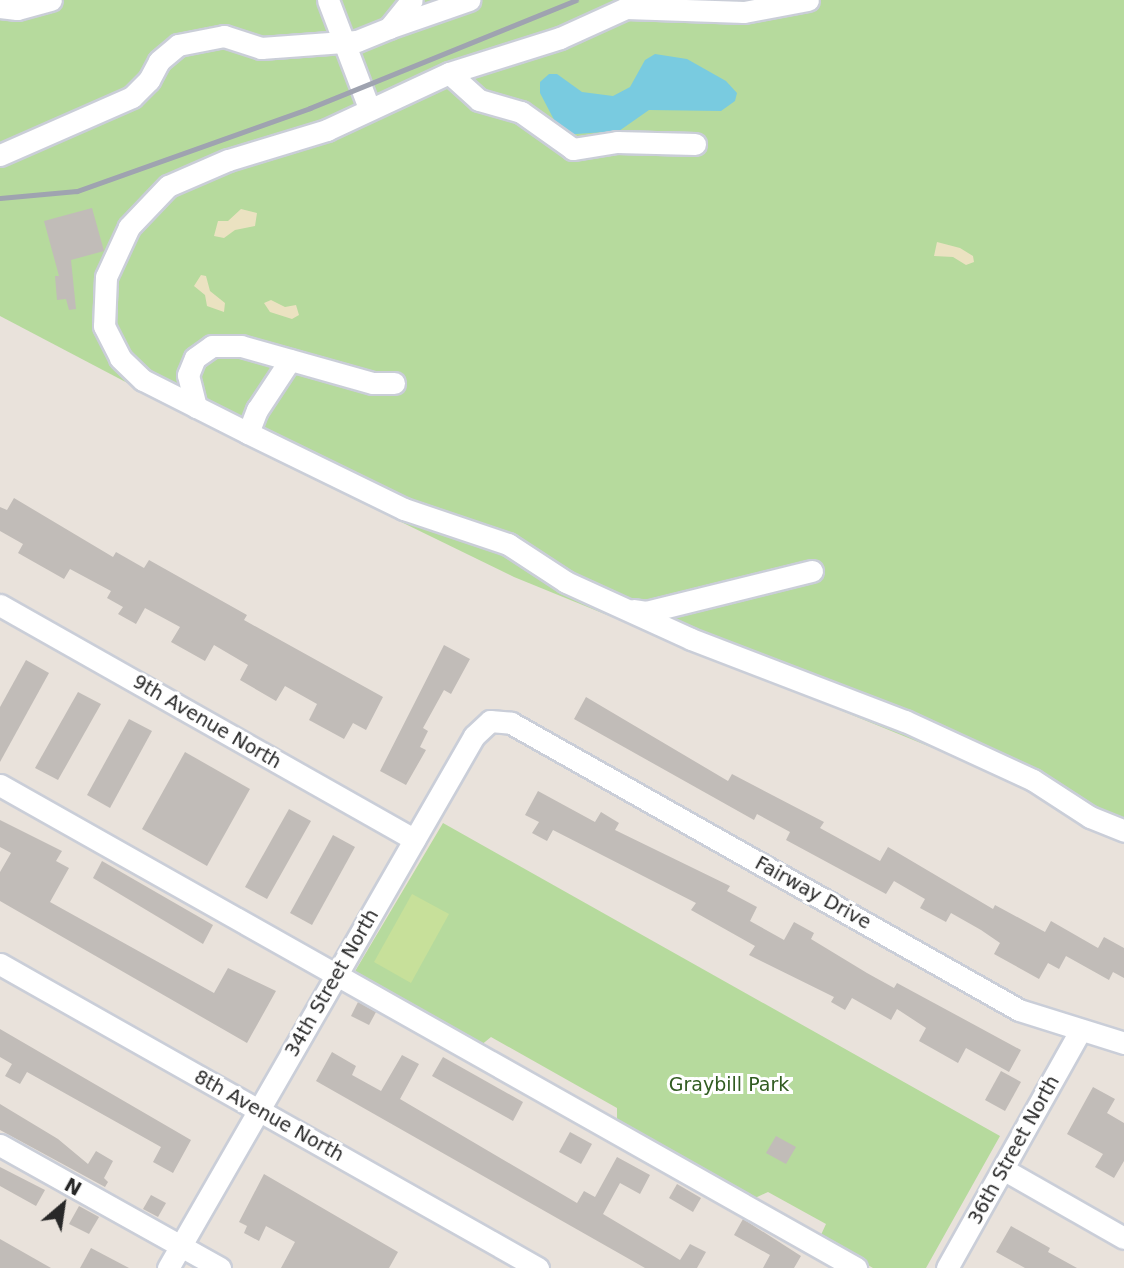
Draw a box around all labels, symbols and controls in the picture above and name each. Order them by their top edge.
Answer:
street label: 9th Avenue North [129,670,285,774]
street label: Fairway Drive [751,852,875,934]
street label: 34th Street North [280,905,384,1061]
street label: 8th Avenue North [190,1065,348,1167]
street label: 36th Street North [964,1072,1064,1228]
park label: Graybill Park [669,1074,789,1096]
north arrow [28,1170,98,1240]
text: N [61,1173,85,1200]

